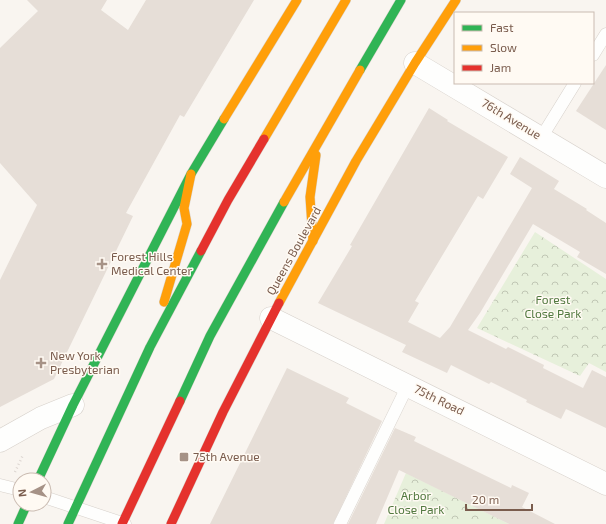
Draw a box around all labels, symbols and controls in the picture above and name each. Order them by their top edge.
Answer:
legend [454,12,594,84]
text: Fast [490,20,514,34]
text: Slow [490,40,517,54]
text: Jam [490,60,511,74]
street label: 76th Avenue [479,95,544,141]
street label: Queens Boulevard [263,204,324,298]
place label: Forest Hills Medical Center [111,249,192,277]
marker: Forest Hills Medical Center [96,258,108,270]
park label: Forest Close Park [525,292,581,320]
place label: New York Presbyterian [50,348,120,376]
marker: New York Presbyterian [35,357,47,369]
street label: 75th Road [412,381,467,417]
place label: 75th Avenue [193,449,260,463]
marker: 75th Avenue [178,451,190,463]
north arrow [12,472,52,512]
scale bar [466,486,532,512]
text: N [15,488,28,498]
park label: Arbor Close Park [388,488,444,516]
text: 20 m [472,492,499,506]

